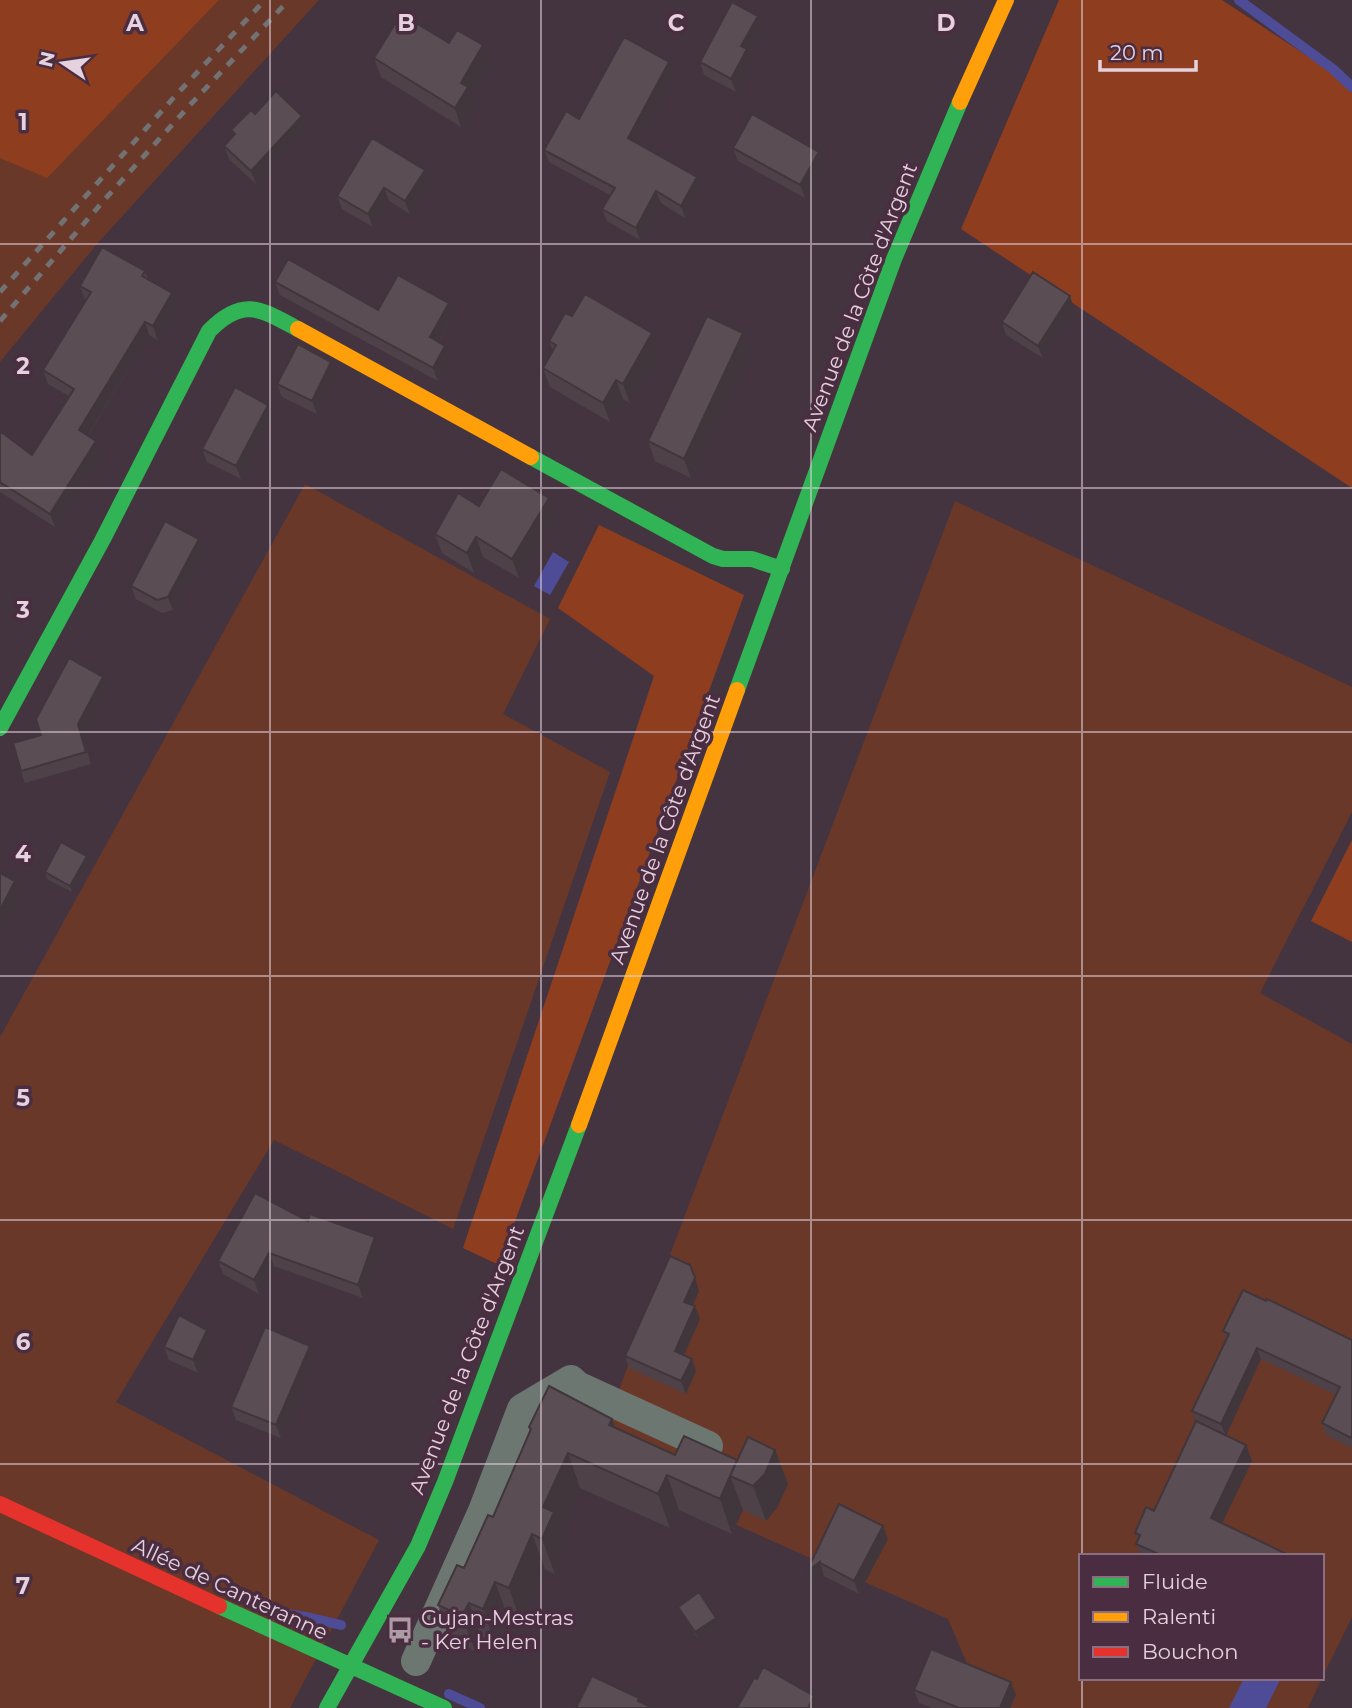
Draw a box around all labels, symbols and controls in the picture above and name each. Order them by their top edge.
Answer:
text: A [125,9,144,37]
text: B [397,9,415,37]
text: C [668,9,685,37]
text: D [937,9,956,37]
north arrow [28,28,98,98]
scale bar [1100,28,1196,72]
text: 20 m [1110,40,1164,65]
text: N [34,49,60,69]
text: 1 [18,108,28,136]
street label: Avenue de la Côte d'Argent [797,159,922,434]
text: 2 [16,352,30,380]
text: 3 [15,596,30,624]
street label: Avenue de la Côte d'Argent [604,691,725,967]
text: 4 [15,840,31,868]
text: 5 [16,1084,30,1112]
street label: Avenue de la Côte d'Argent [404,1222,529,1497]
text: 6 [16,1328,31,1356]
street label: Allée de Canteranne [128,1532,332,1645]
legend [1079,1554,1324,1680]
text: Fluide [1142,1569,1208,1594]
text: 7 [16,1572,30,1600]
text: Ralenti [1142,1604,1216,1629]
place label: Gujan-Mestras - Ker Helen [421,1605,573,1654]
bus stop icon: Gujan-Mestras - Ker Helen [385,1615,415,1645]
text: Bouchon [1142,1639,1238,1664]

